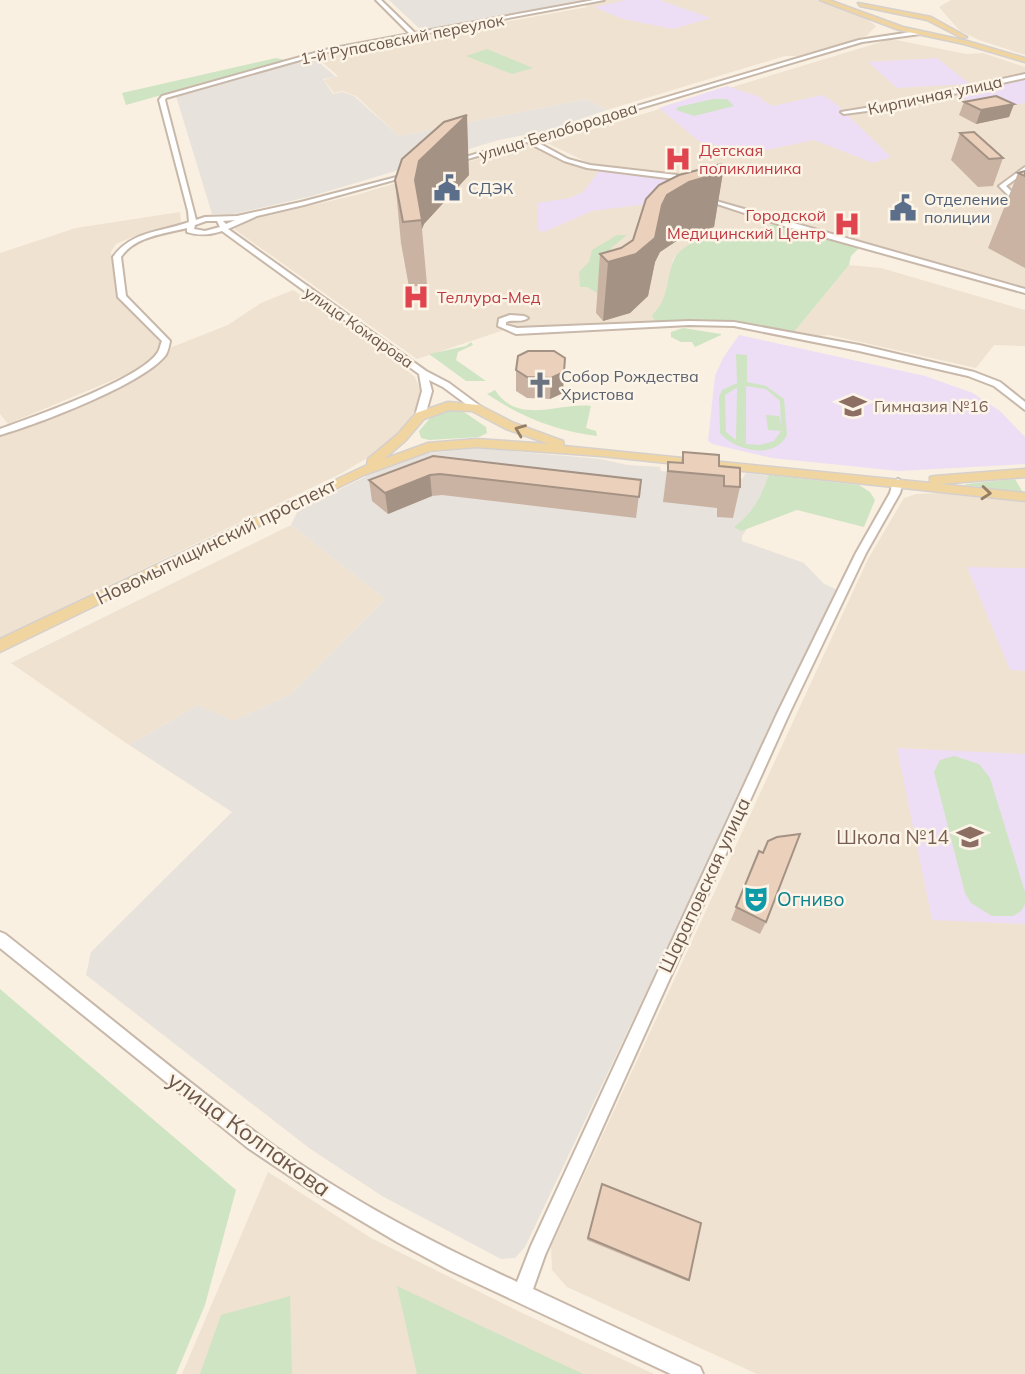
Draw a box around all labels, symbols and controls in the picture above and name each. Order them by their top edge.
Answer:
street label: 1-й Рупасовский переулок [298,9,506,69]
street label: Кирпичная улица [866,71,1004,119]
street label: улица Белобородова [476,97,640,165]
place label: Детская поликлиника [699,140,802,178]
hospital icon: Детская поликлиника [663,144,693,174]
public building icon: СДЭК [432,173,462,203]
place label: СДЭК [468,178,514,198]
place label: Отделение полиции [924,189,1009,227]
public building icon: Отделение полиции [888,193,918,223]
place label: Городской Медицинский Центр [667,205,826,243]
hospital icon: Городской Медицинский Центр [832,209,862,239]
street label: улица Комарова [301,282,417,372]
hospital icon: Теллура-Мед [401,282,431,312]
place label: Теллура-Мед [437,287,541,307]
place label: Собор Рождества Христова [561,366,699,404]
church icon: Собор Рождества Христова [525,370,555,400]
school or university icon: Гимназия №16 [838,391,868,421]
place label: Гимназия №16 [874,396,988,416]
one-way arrow [515,424,528,438]
street label: Новомытищинский проспект [92,472,340,610]
one-way arrow [980,486,991,501]
street label: Шараповская улица [653,794,755,976]
school or university icon: Школа №14 [955,822,985,852]
place label: Школа №14 [836,825,949,849]
theatre icon: Огниво [741,884,771,914]
place label: Огниво [777,887,844,911]
street label: улица Колпакова [162,1065,337,1203]

